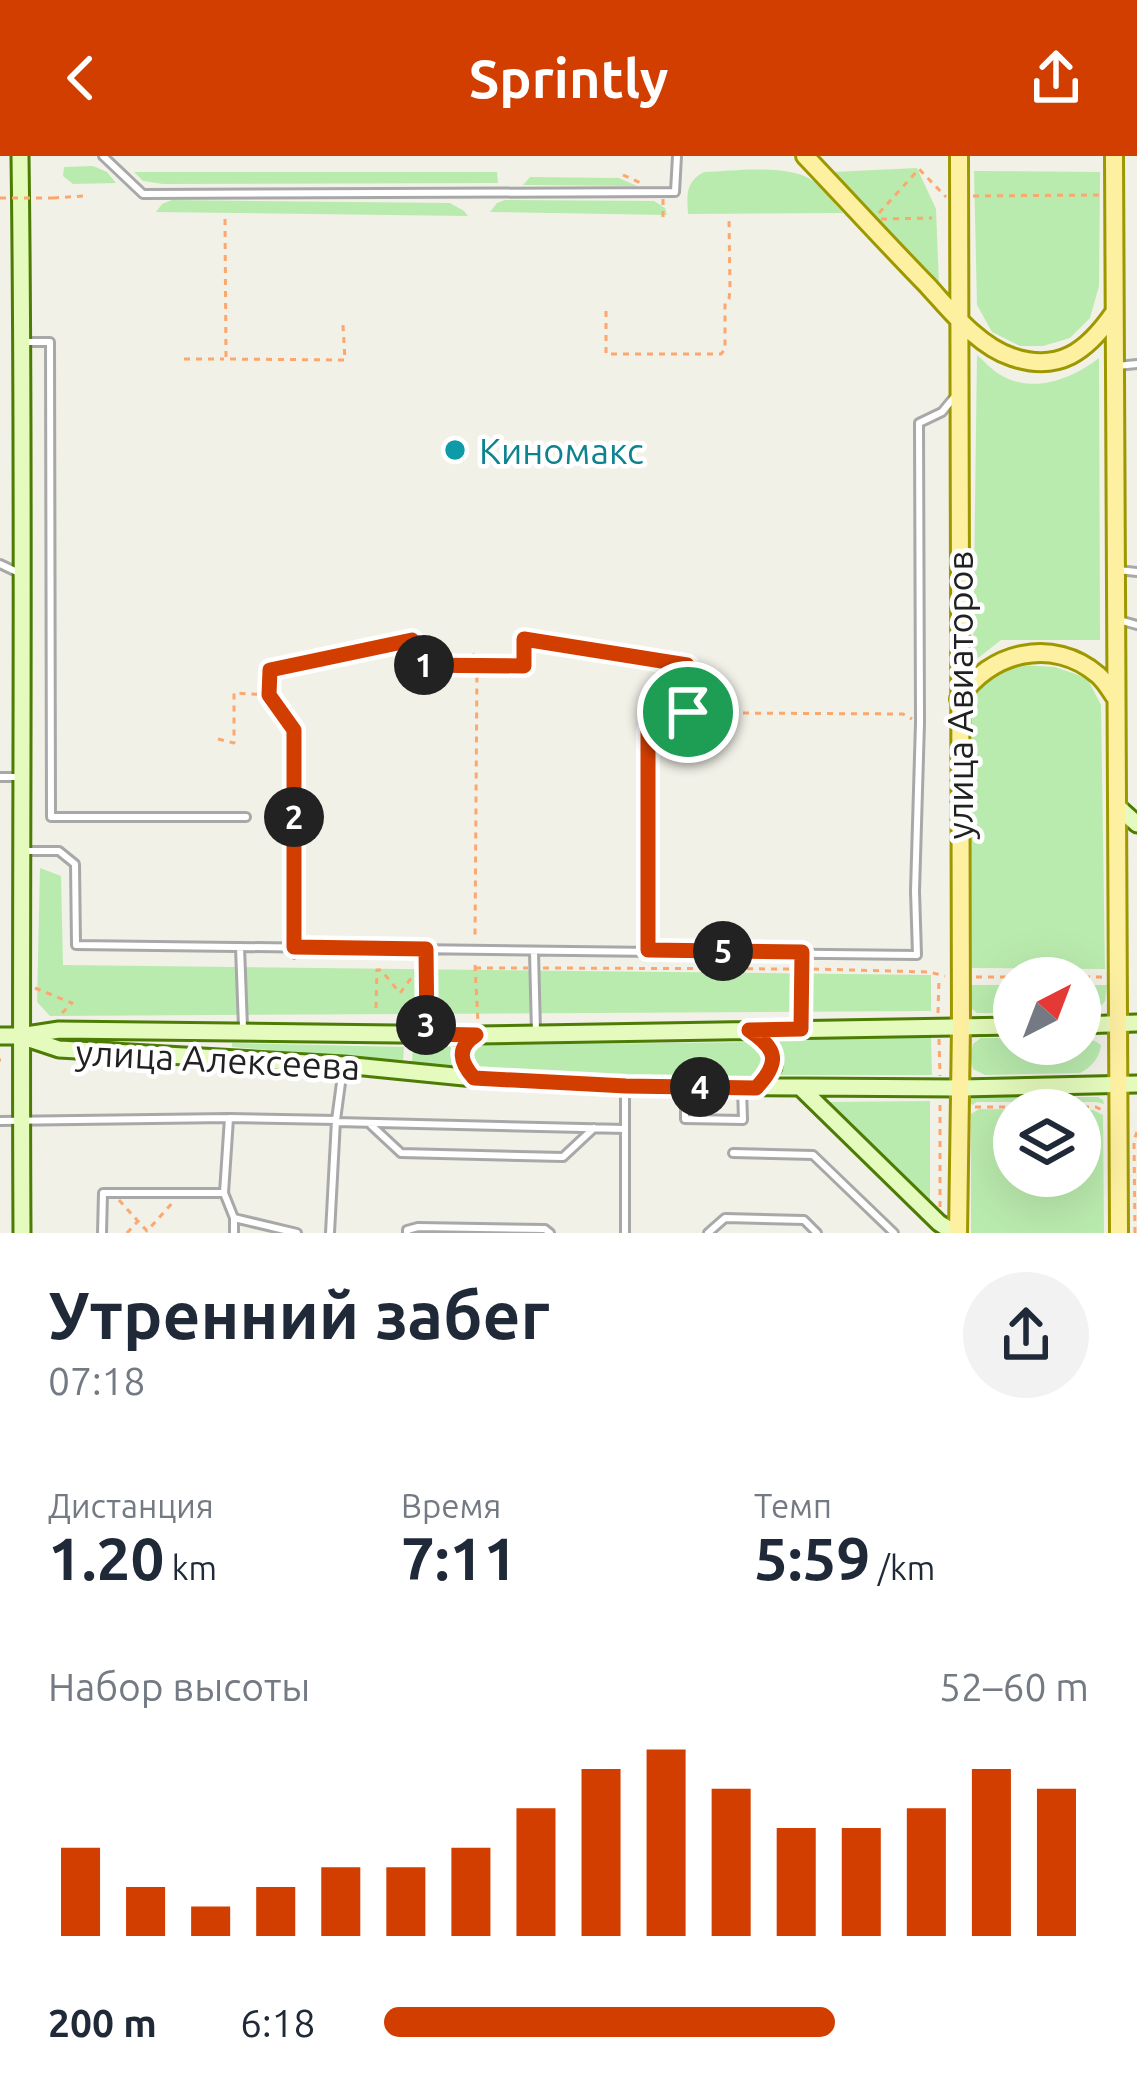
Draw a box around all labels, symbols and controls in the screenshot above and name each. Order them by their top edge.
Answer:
icon: back [48,45,114,111]
icon: share [1023,45,1089,111]
text: Sprintly [469,48,668,108]
place label: Киномакс [479,430,644,471]
marker: Киномакс [442,437,468,463]
street label: улица Авиаторов [939,551,980,839]
pin: 1 [394,635,454,695]
text: 1 [415,646,433,683]
pin [637,661,739,763]
icon: arrive [655,679,721,745]
pin: 2 [264,787,324,847]
text: 2 [285,798,303,835]
pin: 5 [693,921,753,981]
text: 5 [714,932,732,969]
north arrow [993,957,1101,1065]
map controls [993,957,1101,1197]
pin: 3 [396,995,456,1055]
text: 3 [417,1006,435,1043]
street label: улица Алексеева [75,1031,361,1087]
pin: 4 [670,1057,730,1117]
text: 4 [691,1068,709,1105]
button: layers [993,1089,1101,1197]
button: share [963,1272,1089,1398]
text: Утренний забег [48,1277,550,1351]
text: 07:18 [48,1359,146,1402]
text: Дистанция [48,1487,214,1524]
text: Время [401,1487,501,1524]
text: Темп [754,1487,832,1524]
text: 1.20 [48,1524,164,1591]
text: 7:11 [401,1524,517,1591]
text: 5:59 [754,1524,870,1591]
text: km [164,1549,217,1586]
text: /km [870,1549,935,1586]
text: Набор высоты [48,1665,310,1708]
text: 52–60 m [939,1665,1089,1708]
text: 200 m [48,2001,157,2044]
text: 6:18 [240,2001,316,2044]

